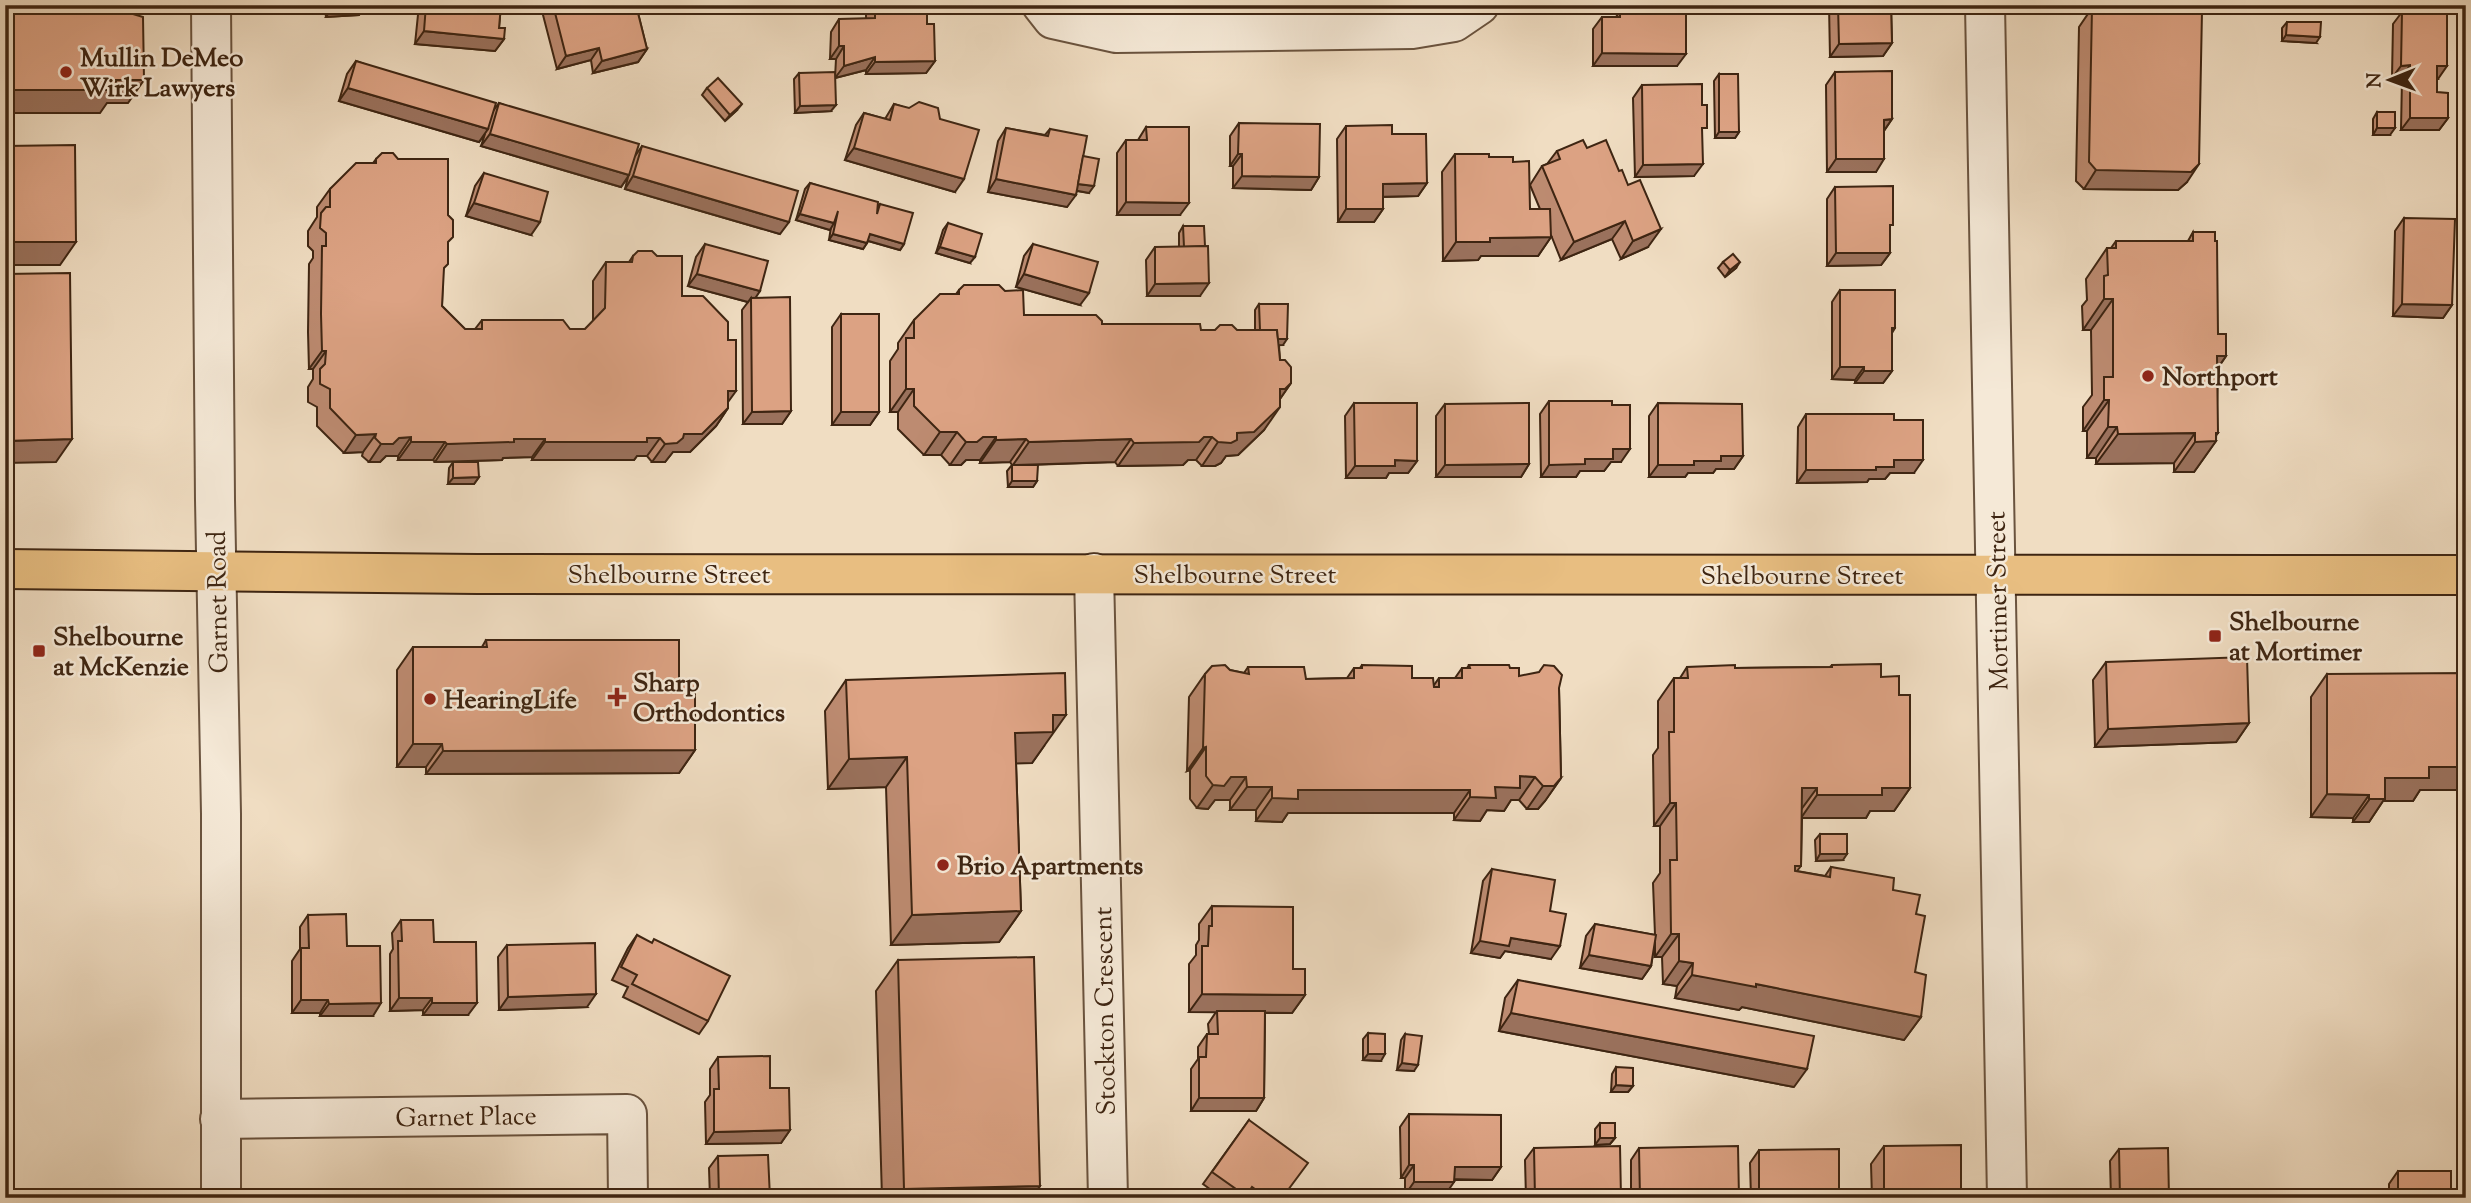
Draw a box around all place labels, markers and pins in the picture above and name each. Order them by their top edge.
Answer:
place label: Mullin DeMeo Wirk Lawyers [80,41,243,108]
marker: Mullin DeMeo Wirk Lawyers [58,64,74,80]
place label: Northport [2162,360,2278,397]
marker: Northport [2140,368,2156,384]
place label: Shelbourne at Mortimer [2229,605,2362,672]
place label: Shelbourne at McKenzie [53,620,189,687]
marker: Shelbourne at Mortimer [2207,628,2223,644]
marker: Shelbourne at McKenzie [31,643,47,659]
place label: Sharp Orthodontics [633,666,785,733]
place label: HearingLife [444,683,577,720]
marker: Sharp Orthodontics [607,687,627,707]
marker: HearingLife [422,691,438,707]
place label: Brio Apartments [957,849,1143,886]
marker: Brio Apartments [935,857,951,873]

